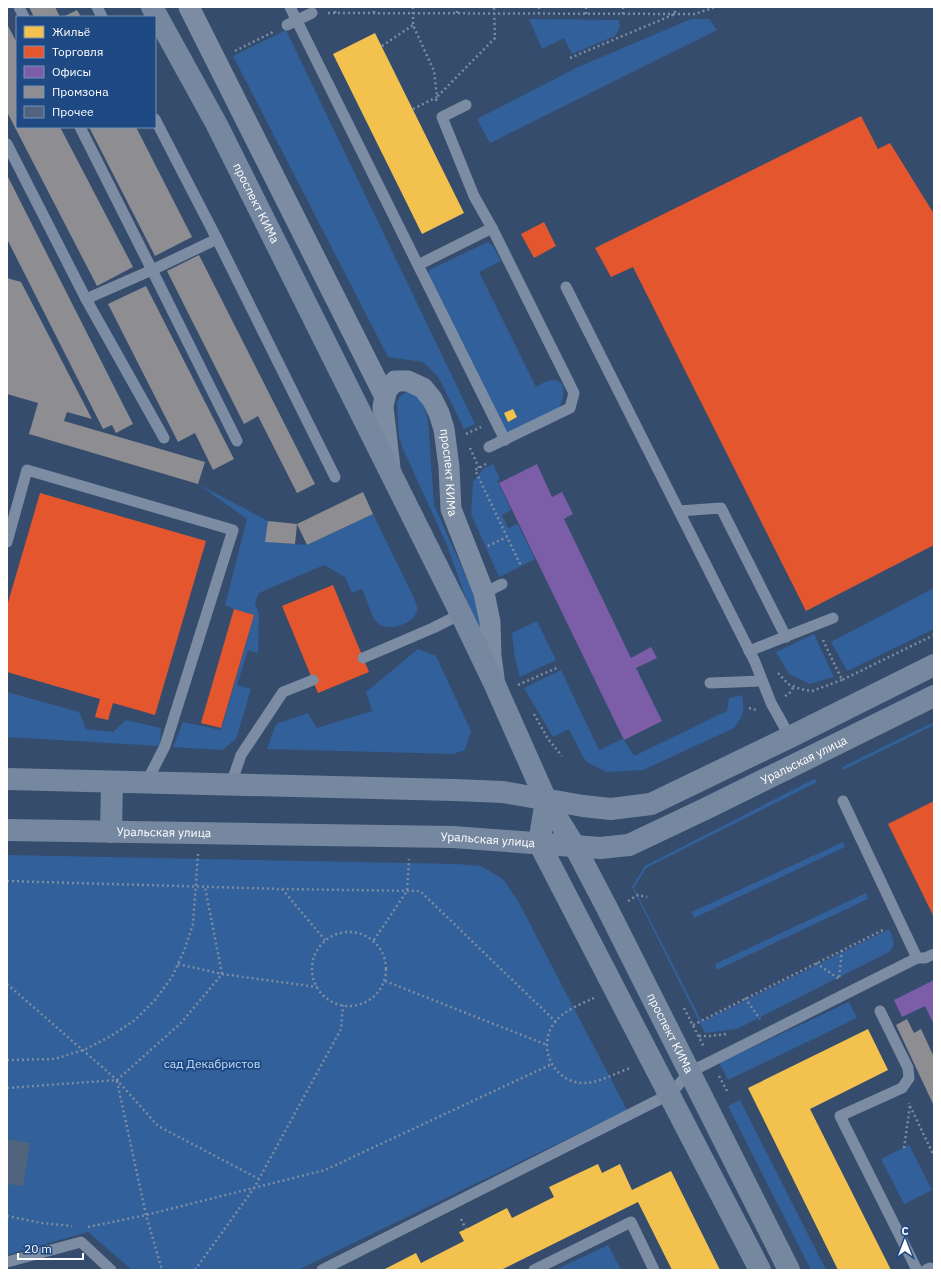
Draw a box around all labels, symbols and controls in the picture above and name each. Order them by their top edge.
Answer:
legend [16,16,156,128]
text: Жильё [52,24,91,39]
text: Торговля [52,44,103,59]
text: Офисы [52,64,91,79]
text: Промзона [52,84,109,99]
text: Прочее [52,104,94,119]
street label: проспект КИМа [230,160,283,246]
street label: проспект КИМа [437,428,461,519]
street label: Уральская улица [758,732,850,787]
street label: Уральская улица [117,824,212,840]
street label: Уральская улица [440,829,536,850]
street label: проспект КИМа [644,990,697,1076]
park label: сад Декабристов [164,1056,260,1071]
north arrow [885,1221,925,1261]
text: С [901,1224,909,1238]
scale bar [18,1235,83,1261]
text: 20 m [24,1241,52,1256]

